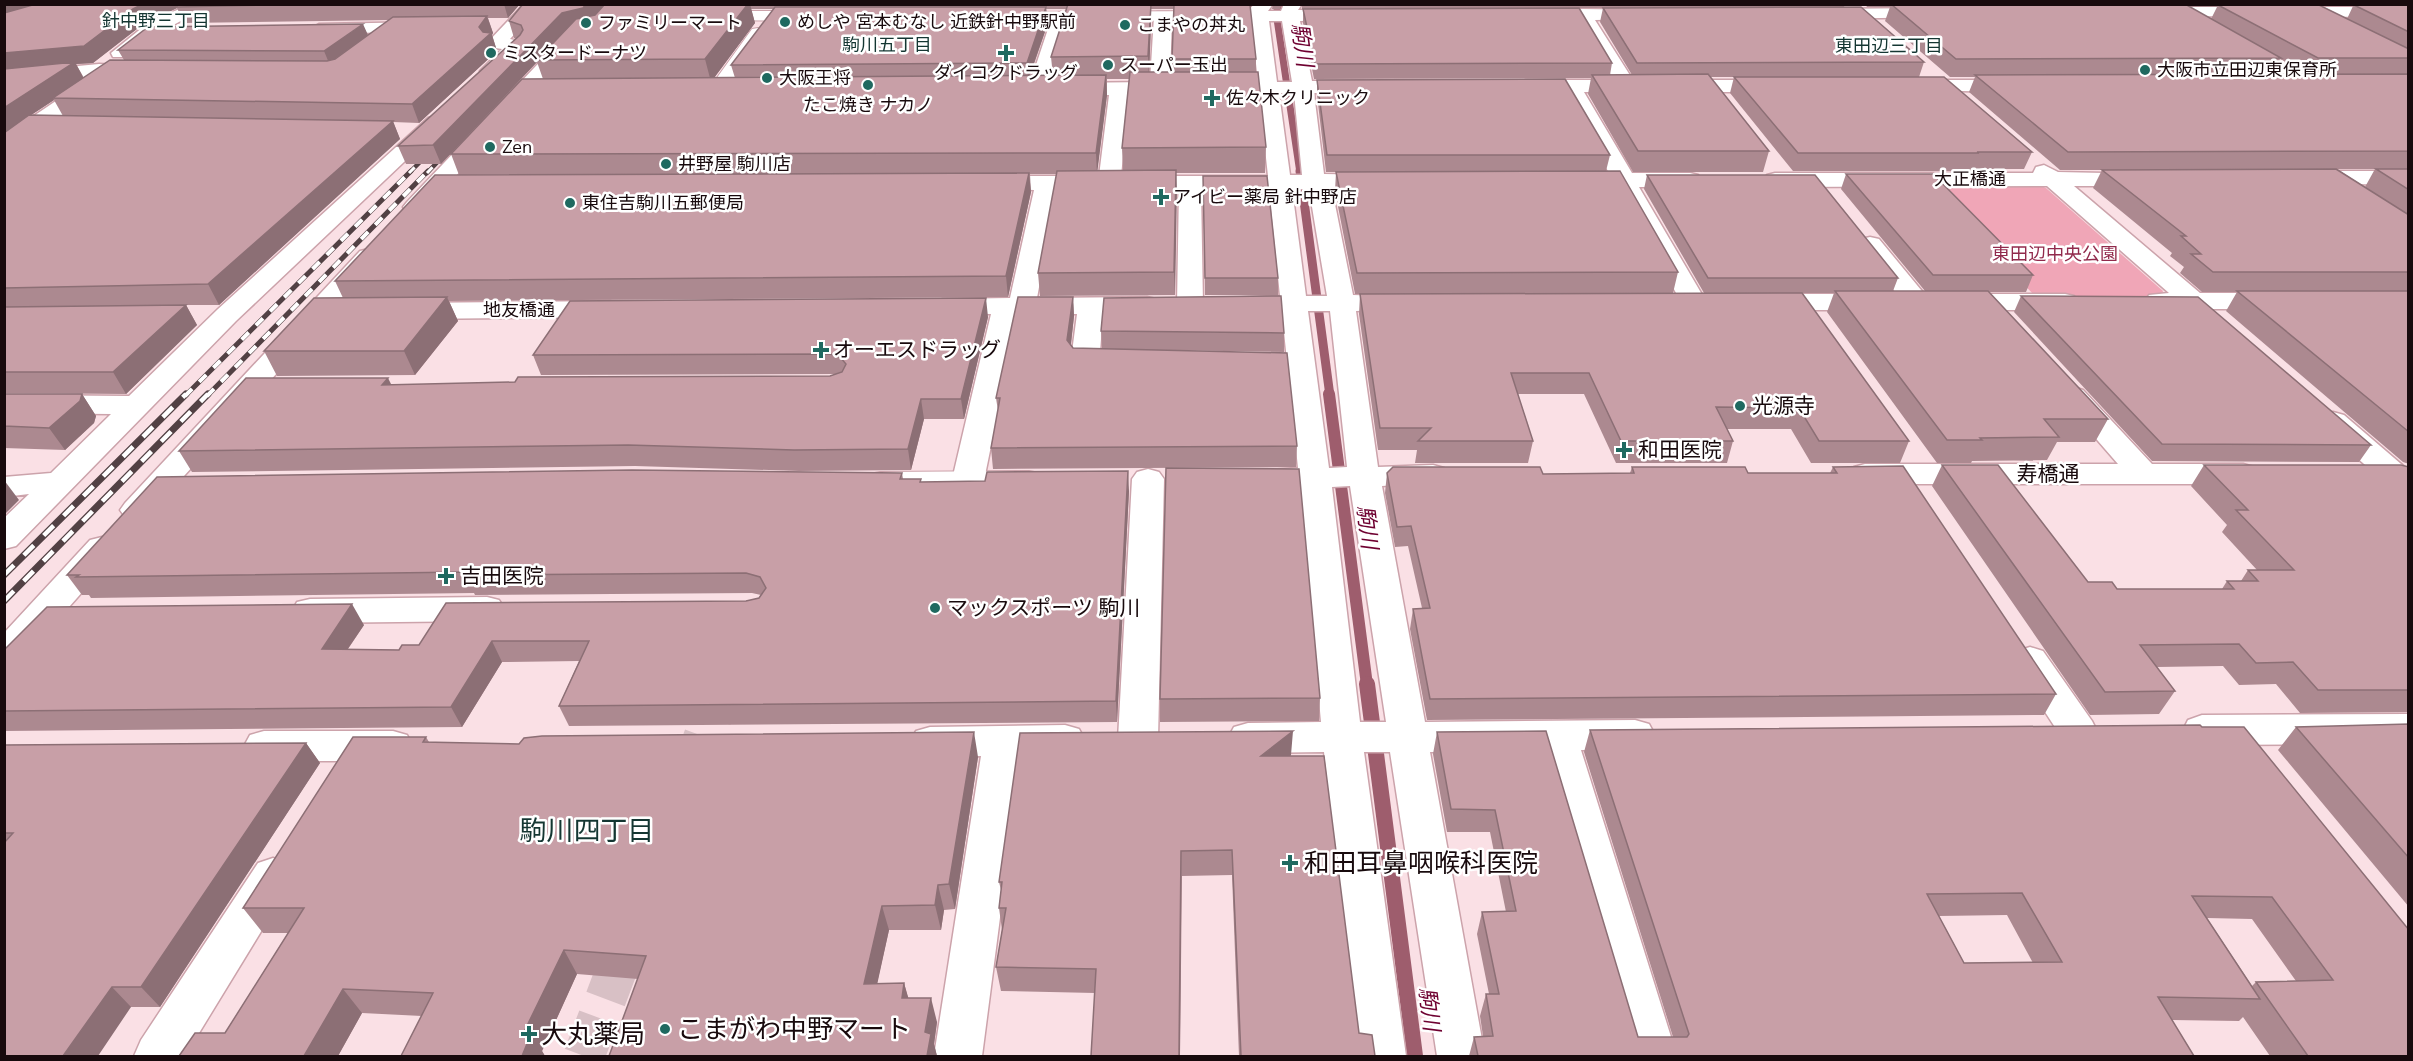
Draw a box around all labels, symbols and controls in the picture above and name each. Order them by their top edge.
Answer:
district label: 針中野三丁目 [102,9,210,33]
place label: めしや 宮本むなし 近鉄針中野駅前 [797,10,1076,34]
place label: ファミリーマート [598,11,742,35]
place label: こまやの丼丸 [1137,13,1245,37]
marker: めしや 宮本むなし 近鉄針中野駅前 [778,15,792,29]
marker: ファミリーマート [579,16,593,30]
marker: こまやの丼丸 [1118,18,1132,32]
water label: 駒川 [1284,21,1320,71]
district label: 駒川五丁目 [842,33,932,57]
district label: 東田辺三丁目 [1835,34,1943,58]
place label: ミスタードーナツ [503,41,647,65]
marker: ミスタードーナツ [484,46,498,60]
marker: ダイコクドラッグ [999,46,1013,60]
place label: スーパー玉出 [1120,53,1228,77]
marker: スーパー玉出 [1101,58,1115,72]
place label: 大阪市立田辺東保育所 [2157,58,2337,82]
place label: ダイコクドラッグ [934,61,1078,85]
marker: 大阪市立田辺東保育所 [2138,63,2152,77]
place label: 大阪王将 [779,66,851,90]
marker: 大阪王将 [760,71,774,85]
marker: たこ焼き ナカノ [861,78,875,92]
place label: 佐々木クリニック [1226,86,1370,110]
marker: 佐々木クリニック [1203,89,1221,107]
place label: たこ焼き ナカノ [803,93,933,117]
place label: Zen [502,135,532,159]
marker: Zen [483,140,497,154]
place label: 井野屋 駒川店 [678,152,791,176]
marker: 井野屋 駒川店 [659,157,673,171]
street label: 大正橋通 [1934,167,2006,191]
place label: アイビー薬局 針中野店 [1173,185,1357,209]
marker: アイビー薬局 針中野店 [1154,190,1168,204]
place label: 東住吉駒川五郵便局 [582,191,744,215]
marker: 東住吉駒川五郵便局 [563,196,577,210]
park label: 東田辺中央公園 [1992,242,2118,266]
street label: 地友橋通 [483,298,555,322]
place label: オーエスドラッグ [833,336,1001,364]
marker: オーエスドラッグ [814,343,828,357]
place label: 光源寺 [1752,392,1815,420]
marker: 光源寺 [1733,399,1747,413]
place label: 和田医院 [1638,436,1722,464]
marker: 和田医院 [1615,441,1633,459]
street label: 寿橋通 [2017,460,2080,488]
water label: 駒川 [1349,503,1385,553]
place label: 吉田医院 [460,562,544,590]
marker: 吉田医院 [437,567,455,585]
place label: マックスポーツ 駒川 [947,594,1140,622]
marker: マックスポーツ 駒川 [928,601,942,615]
district label: 駒川四丁目 [520,813,655,850]
place label: 和田耳鼻咽喉科医院 [1304,846,1538,881]
marker: 和田耳鼻咽喉科医院 [1281,854,1299,872]
water label: 駒川 [1411,985,1447,1035]
place label: こまがわ中野マート [677,1012,911,1047]
place label: 大丸薬局 [541,1017,645,1052]
marker: こまがわ中野マート [658,1022,672,1036]
marker: 大丸薬局 [522,1027,536,1041]

